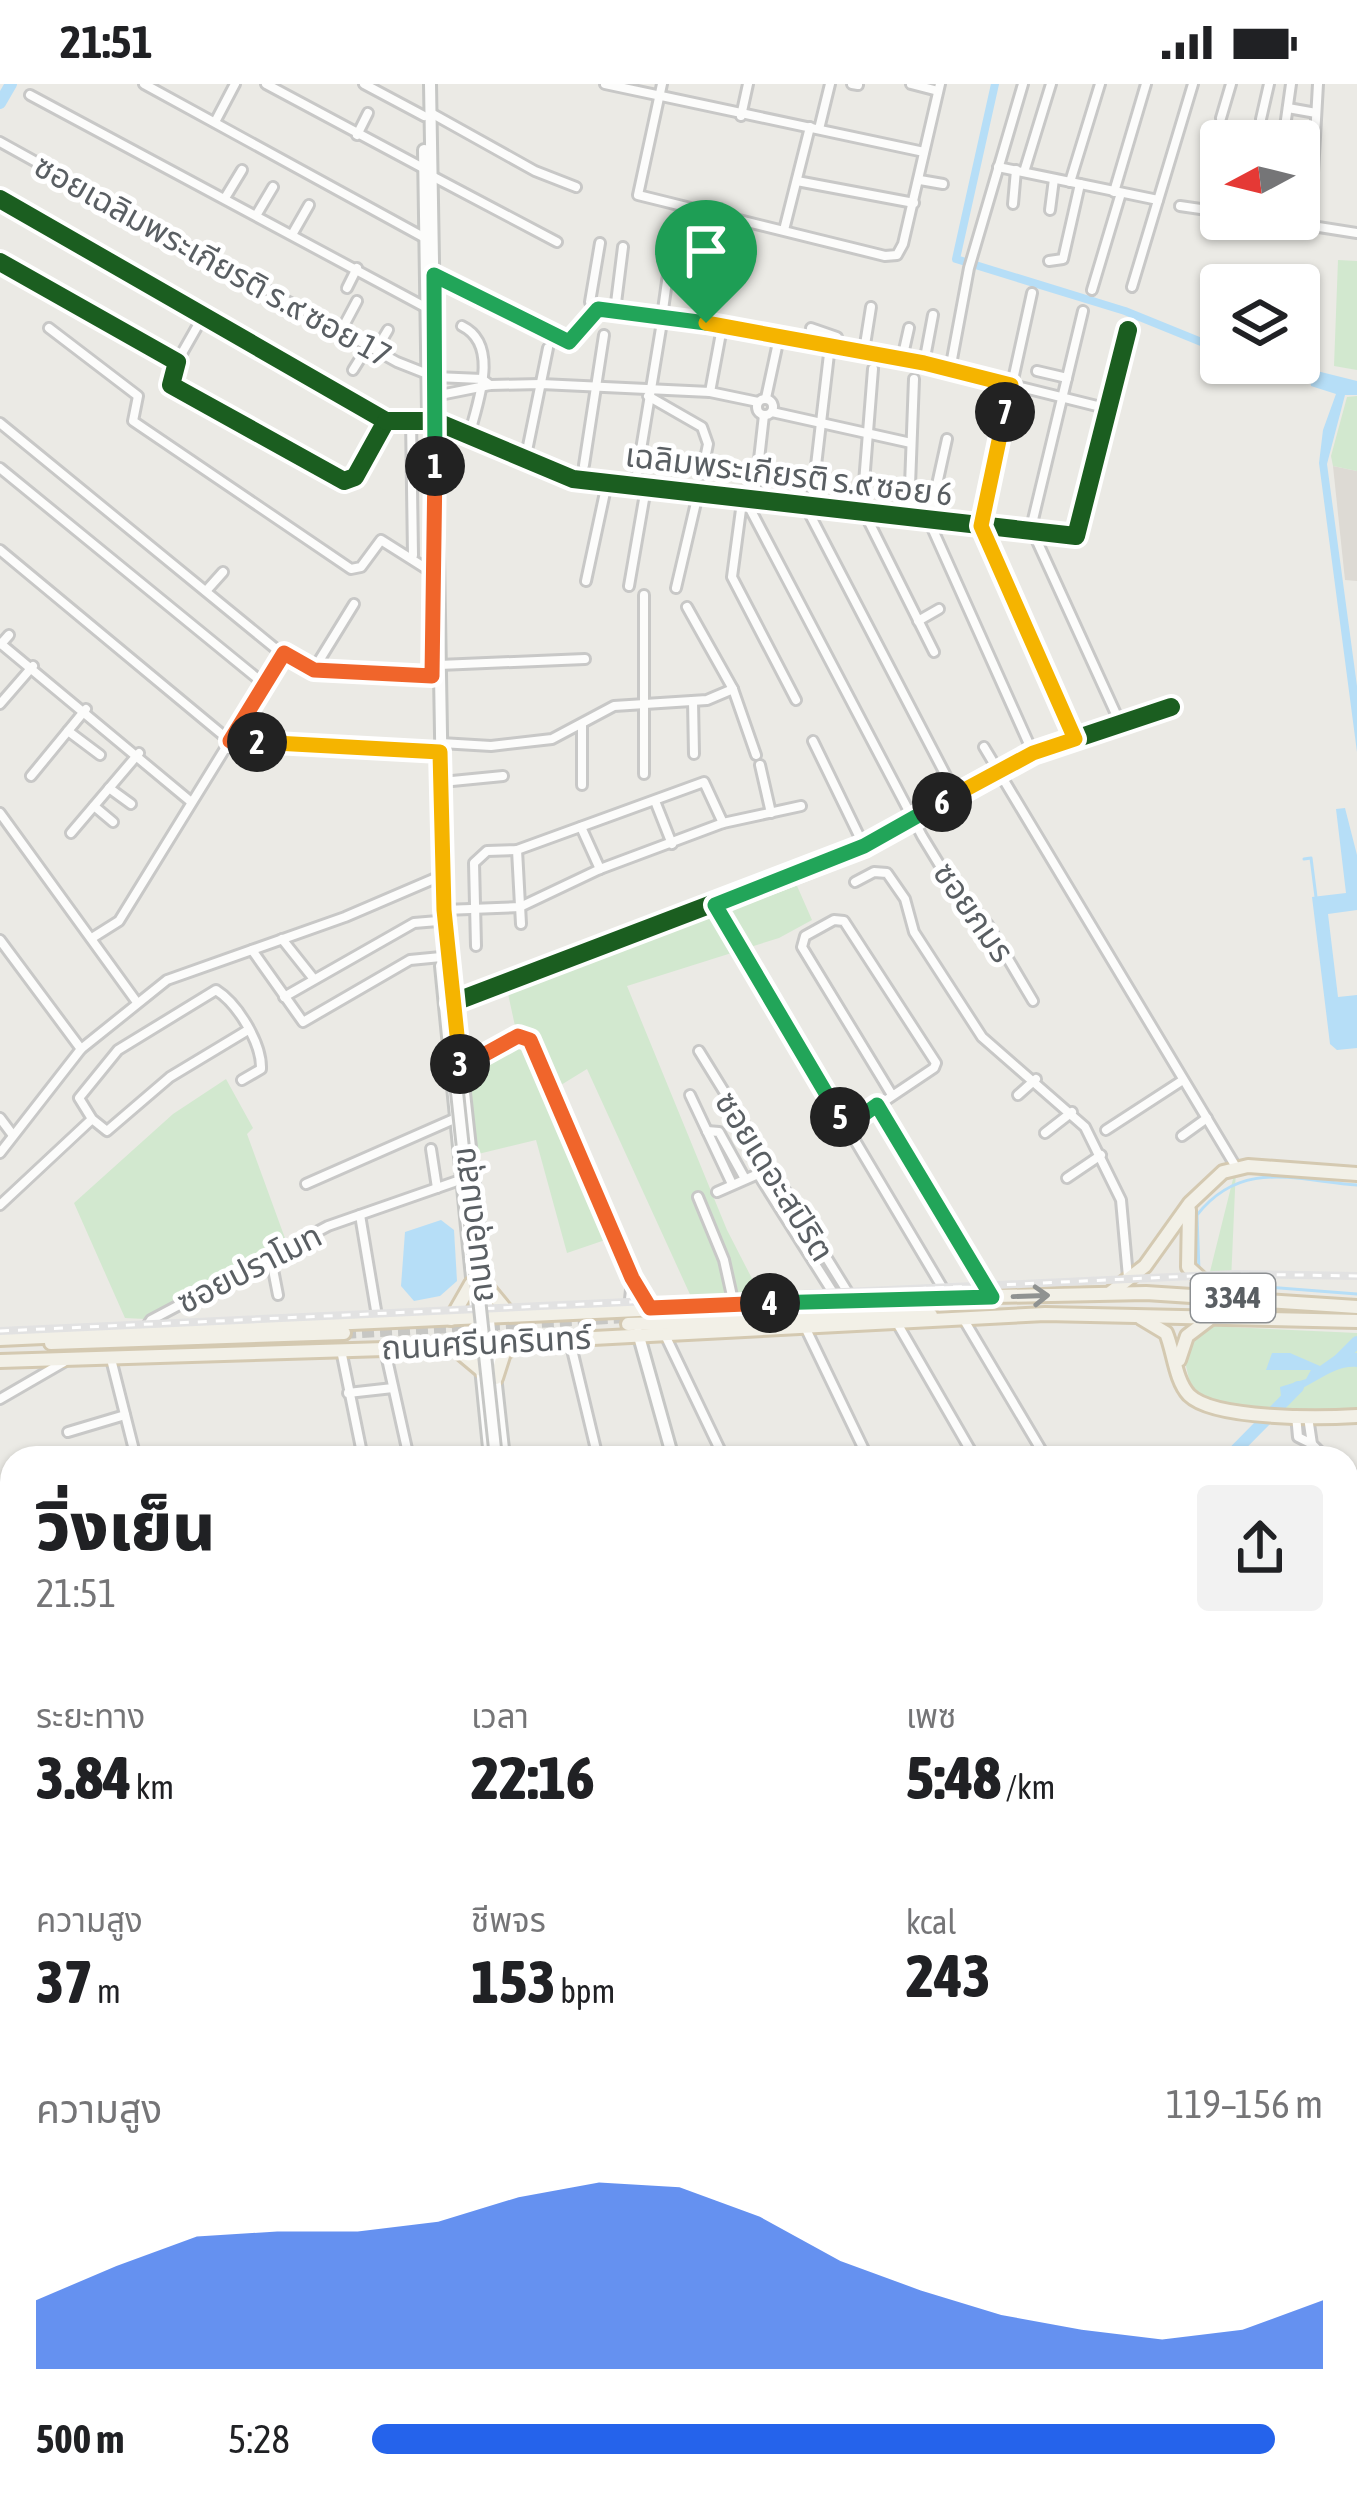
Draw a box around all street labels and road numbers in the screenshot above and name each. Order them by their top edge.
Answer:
street label: ซอยเฉลิมพระเกียรติ ร.๙ ซอย 17 [28,146,398,374]
street label: เฉลิมพระเกียรติ ร.๙ ซอย 6 [623,435,955,513]
street label: ซอยภมร [926,855,1022,969]
street label: ซอยเดอะสปิริต [708,1084,842,1268]
street label: ถนนอุดมสุข [444,1145,502,1305]
street label: ซอยปราโมท [170,1215,328,1321]
road number: 3344 [1191,1274,1275,1322]
street label: ถนนศรีนครินทร์ [380,1317,594,1366]

